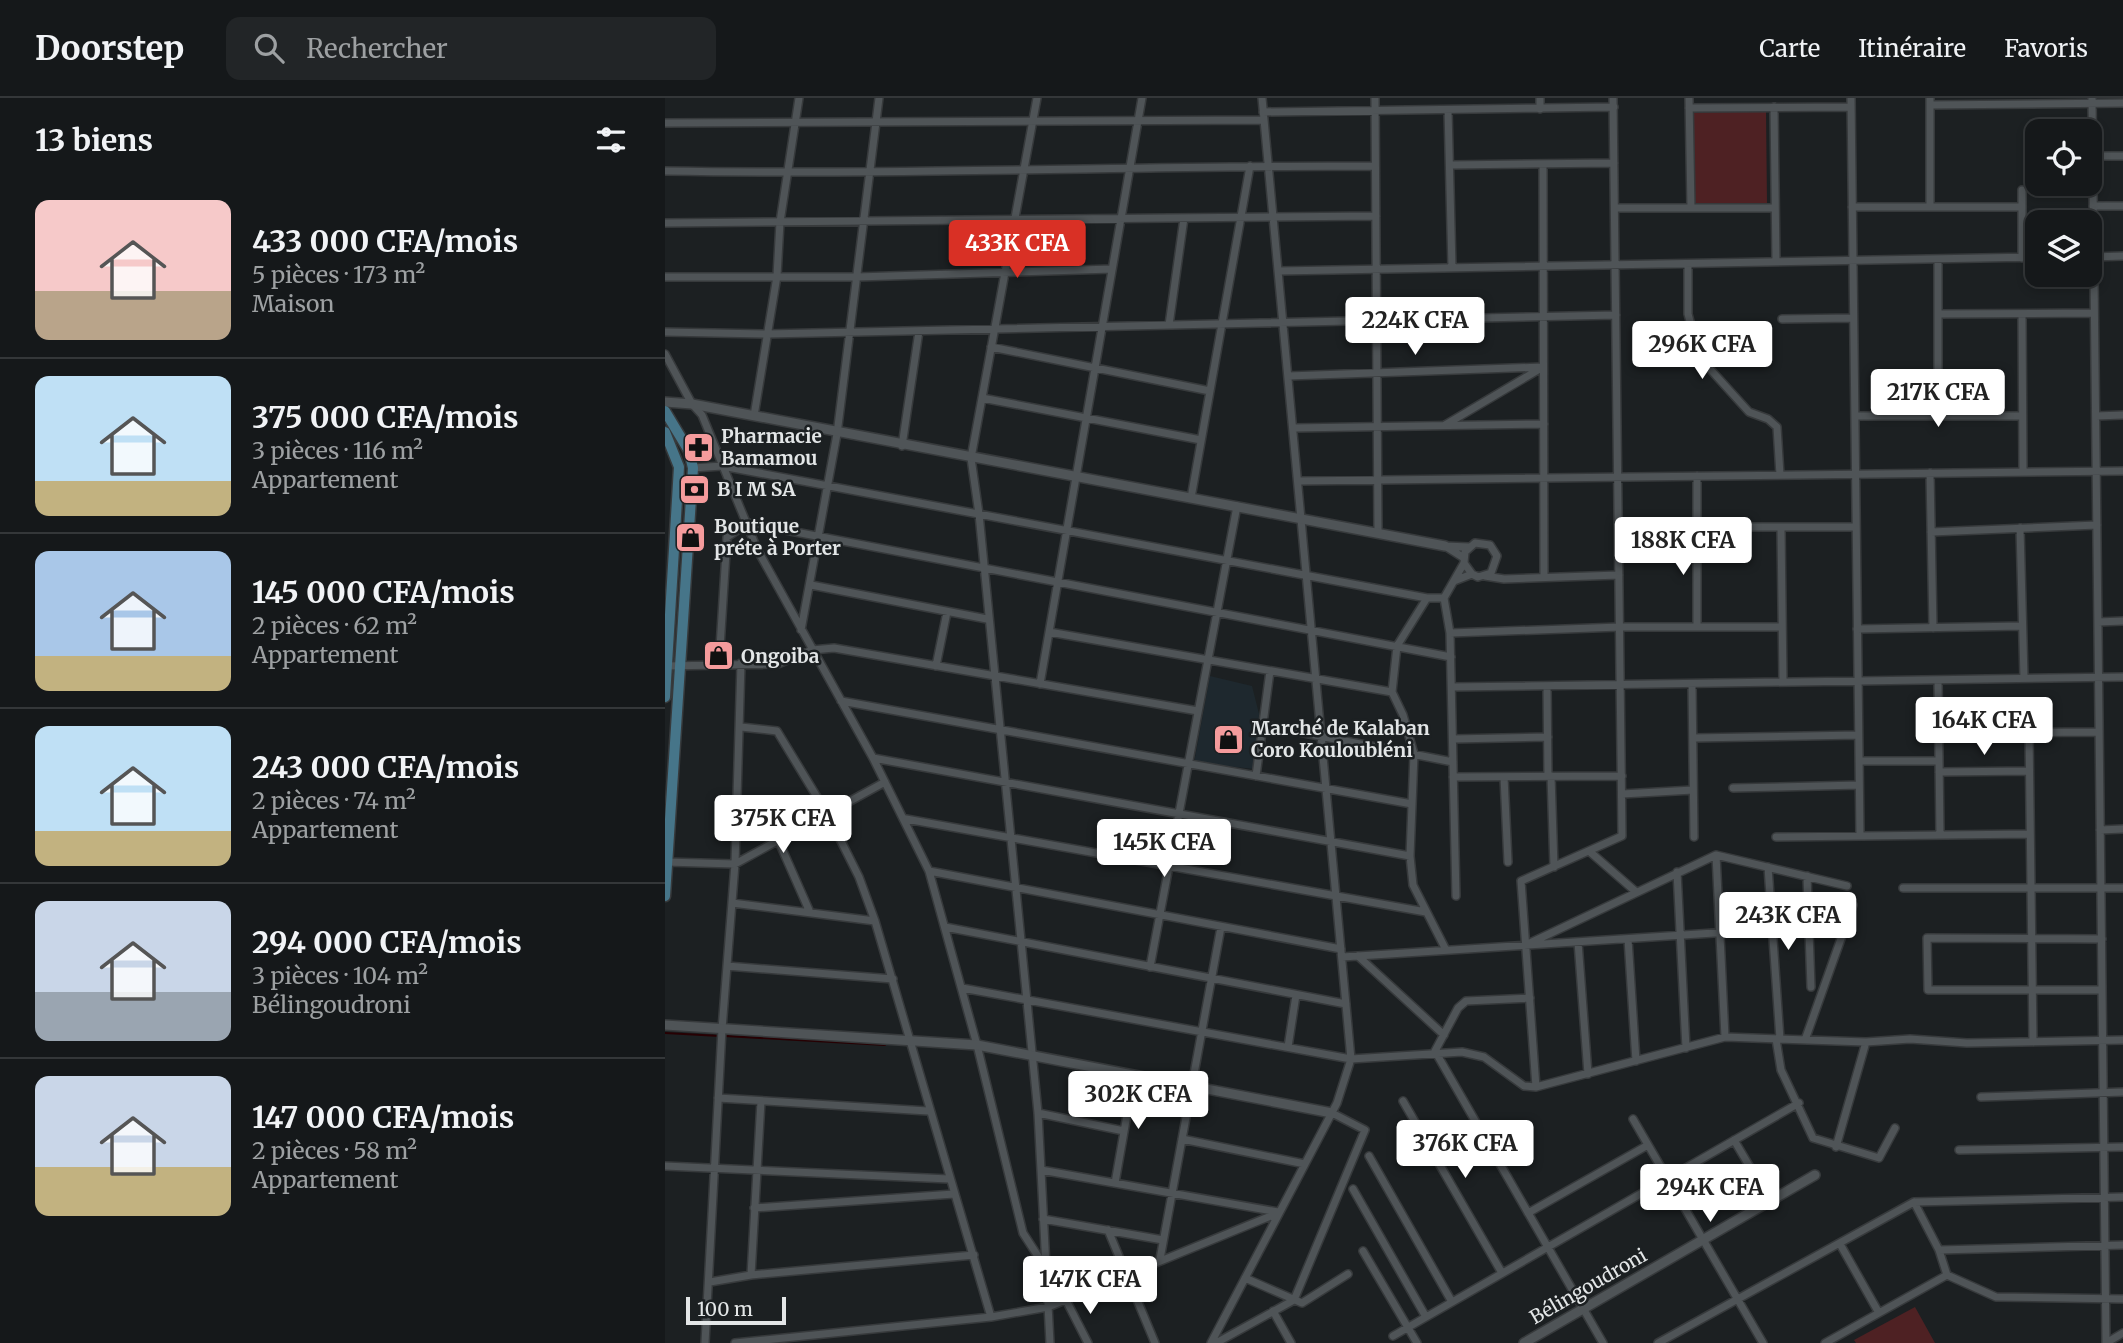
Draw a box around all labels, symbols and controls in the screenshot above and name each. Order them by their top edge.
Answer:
search box [226,17,716,80]
text: Doorstep [35,28,184,69]
icon: search [250,29,288,67]
text: Rechercher [306,32,448,65]
text: Carte [1759,33,1820,64]
text: Itinéraire [1858,33,1966,64]
text: Favoris [2004,33,2088,64]
map controls [2025,119,2102,287]
button: locate [2025,119,2102,196]
text: 13 biens [35,121,153,159]
icon: filters [592,121,630,159]
button: layers [2025,210,2102,287]
pin: 433K CFA [945,220,1089,280]
text: 433 000 CFA/mois [252,222,518,260]
icon: home [91,228,175,312]
text: 433K CFA [965,228,1069,257]
text: 5 pièces · 173 m² [252,260,425,289]
text: Maison [252,289,335,318]
pin: 224K CFA [1343,298,1487,357]
text: 224K CFA [1361,305,1469,334]
pin: 296K CFA [1630,322,1774,381]
text: 296K CFA [1648,329,1756,358]
pin: 217K CFA [1866,370,2010,429]
text: 217K CFA [1887,377,1989,406]
text: 375 000 CFA/mois [252,398,519,436]
icon: home [91,404,175,488]
place label: Pharmacie Bamamou [721,424,822,470]
pharmacy icon: Pharmacie Bamamou [681,430,715,464]
text: 3 pièces · 116 m² [252,436,423,465]
text: Appartement [252,465,398,494]
bank icon: B I M SA [677,472,711,506]
place label: B I M SA [717,477,796,501]
place label: Boutique préte à Porter [714,514,841,560]
pin: 188K CFA [1611,518,1755,577]
shop icon: Boutique préte à Porter [674,520,708,554]
text: 188K CFA [1631,525,1735,554]
text: 145 000 CFA/mois [252,573,515,611]
icon: home [91,579,175,663]
text: 2 pièces · 62 m² [252,611,417,640]
shop icon: Ongoiba [701,639,735,673]
text: Appartement [252,640,398,669]
place label: Ongoiba [741,644,820,668]
pin: 164K CFA [1912,698,2056,757]
text: 164K CFA [1932,705,2036,734]
place label: Marché de Kalaban Coro Kouloubléni [1251,716,1430,762]
shop icon: Marché de Kalaban Coro Kouloubléni [1211,722,1245,756]
text: 243 000 CFA/mois [252,748,519,786]
icon: home [91,754,175,838]
text: 2 pièces · 74 m² [252,786,416,815]
pin: 375K CFA [711,796,855,855]
text: 375K CFA [730,803,836,832]
text: Appartement [252,815,398,844]
pin: 145K CFA [1092,820,1236,879]
text: 145K CFA [1113,827,1215,856]
pin: 243K CFA [1716,892,1860,952]
text: 243K CFA [1735,900,1841,929]
text: 294 000 CFA/mois [252,923,522,961]
icon: home [91,929,175,1013]
text: 3 pièces · 104 m² [252,961,428,990]
text: Bélingoudroni [252,990,411,1019]
pin: 302K CFA [1066,1072,1210,1131]
text: 302K CFA [1084,1079,1192,1108]
text: 147 000 CFA/mois [252,1098,514,1136]
icon: home [91,1104,175,1188]
pin: 376K CFA [1393,1121,1537,1180]
text: 376K CFA [1413,1128,1517,1157]
text: 2 pièces · 58 m² [252,1136,417,1165]
pin: 294K CFA [1638,1164,1782,1224]
text: Appartement [252,1165,398,1194]
text: 294K CFA [1656,1172,1764,1201]
street label: Bélingoudroni [1525,1243,1651,1329]
pin: 147K CFA [1018,1256,1162,1316]
text: 147K CFA [1039,1264,1141,1293]
scale bar [686,1294,786,1326]
text: 100 m [697,1297,753,1321]

